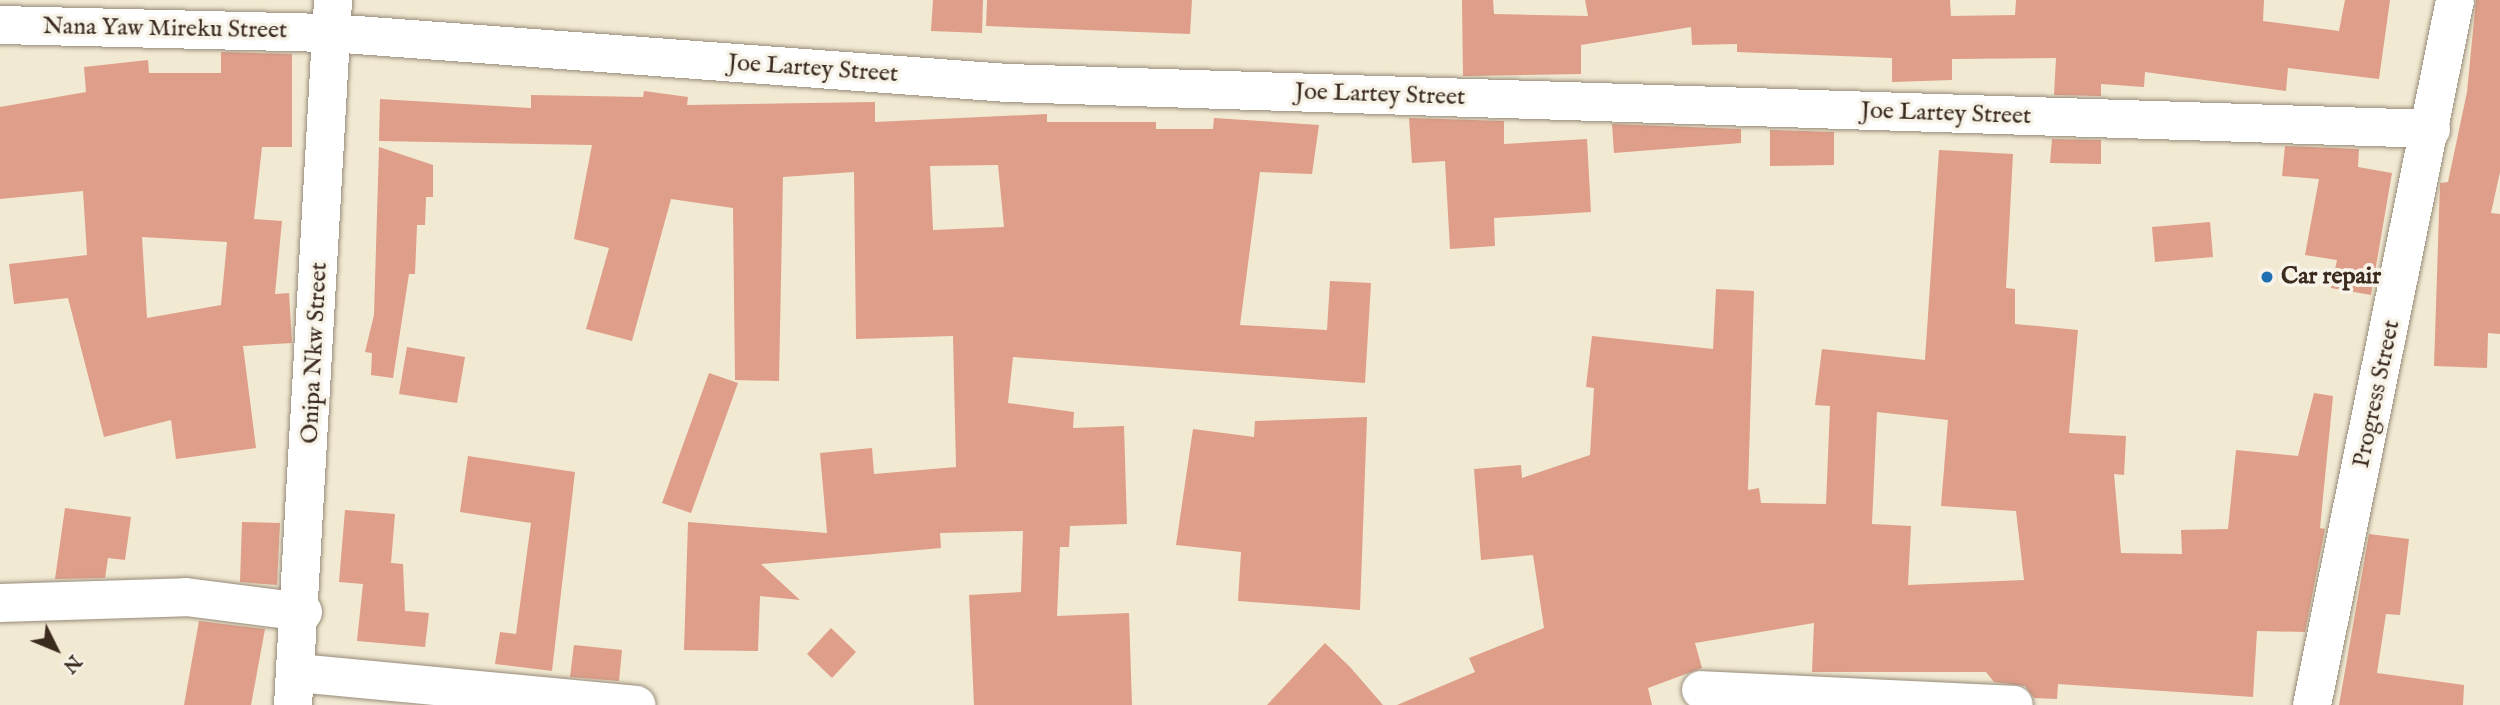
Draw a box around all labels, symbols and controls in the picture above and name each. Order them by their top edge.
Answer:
street label: Nana Yaw Mireku Street [42,12,288,46]
street label: Joe Lartey Street [727,49,899,89]
street label: Joe Lartey Street [1294,78,1466,112]
street label: Joe Lartey Street [1860,97,2032,131]
street label: Onipa Nkw Street [296,262,334,444]
place label: Car repair [2281,263,2381,291]
marker: Car repair [2259,269,2275,285]
street label: Progress Street [2347,318,2407,470]
north arrow [21,614,91,684]
text: N [57,649,86,678]

